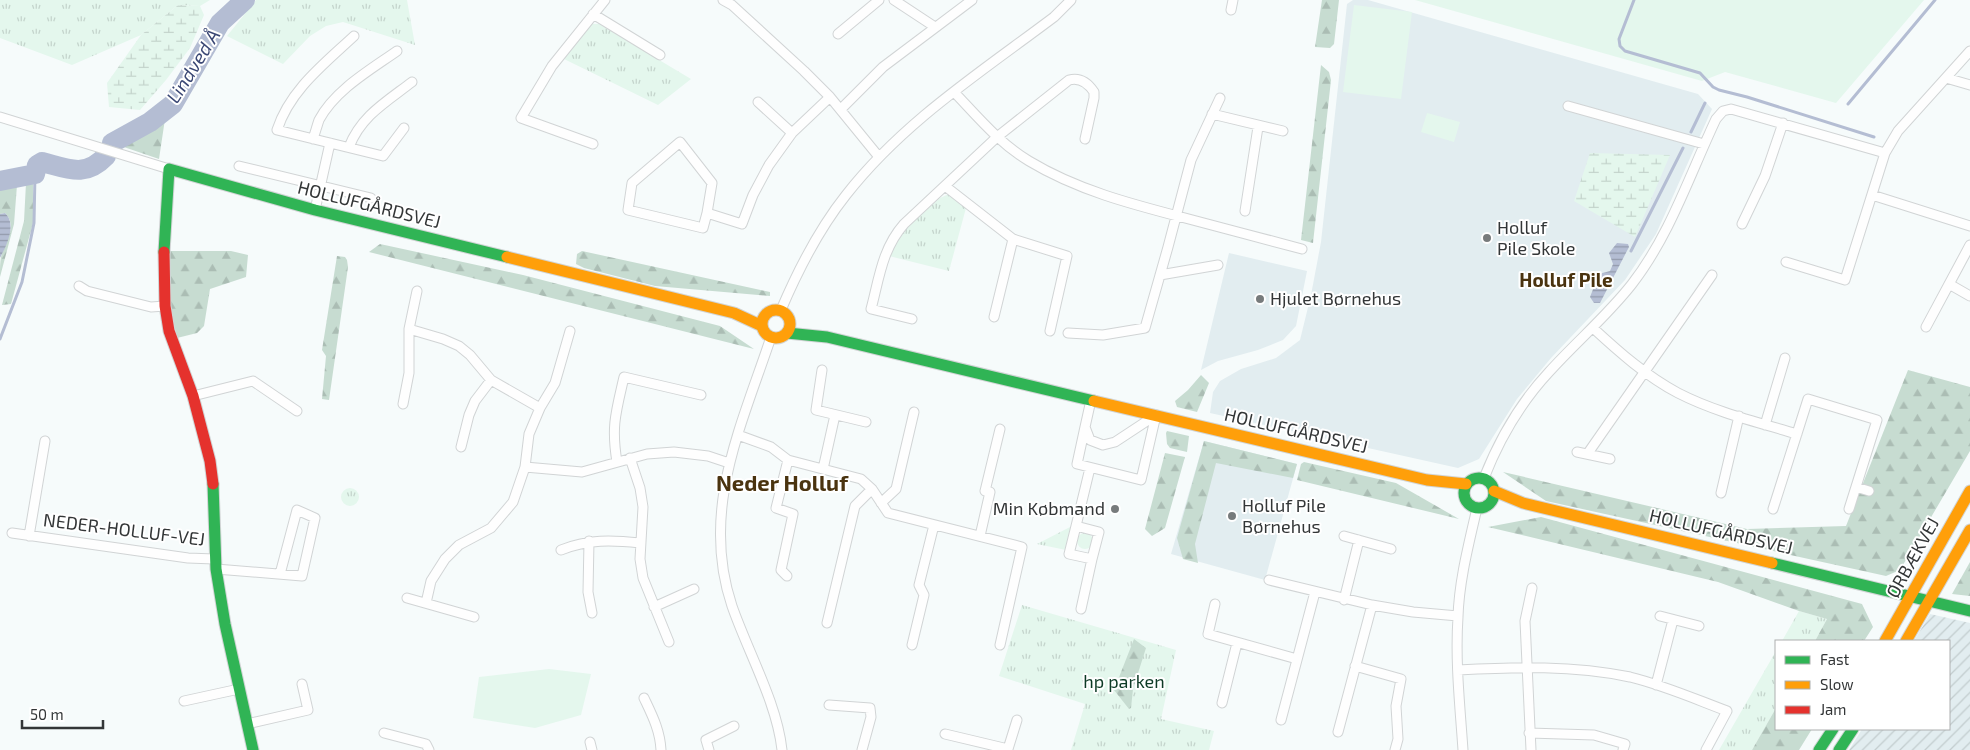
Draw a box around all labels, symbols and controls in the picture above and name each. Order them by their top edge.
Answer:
water label: Lindved Å [161,24,224,107]
street label: HOLLUFGÅRDSVEJ [295,176,443,232]
place label: Holluf Pile Skole [1497,216,1575,259]
marker: Holluf Pile Skole [1481,232,1493,244]
district label: Holluf Pile [1519,268,1613,291]
place label: Hjulet Børnehus [1270,287,1401,309]
marker: Hjulet Børnehus [1254,293,1266,305]
street label: HOLLUFGÅRDSVEJ [1222,403,1370,457]
district label: Neder Holluf [716,469,849,495]
place label: Holluf Pile Børnehus [1242,494,1326,537]
place label: Min Købmand [993,497,1105,519]
marker: Min Købmand [1109,503,1121,515]
street label: HOLLUFGÅRDSVEJ [1647,504,1795,558]
street label: NEDER-HOLLUF-VEJ [42,508,206,550]
marker: Holluf Pile Børnehus [1226,510,1238,522]
street label: ØRBÆKVEJ [1881,514,1943,602]
legend [1775,640,1950,730]
text: Fast [1820,650,1850,668]
park label: hp parken [1083,670,1165,692]
text: Slow [1820,675,1854,693]
scale bar [22,698,104,730]
text: Jam [1820,700,1846,718]
text: 50 m [30,705,64,723]

